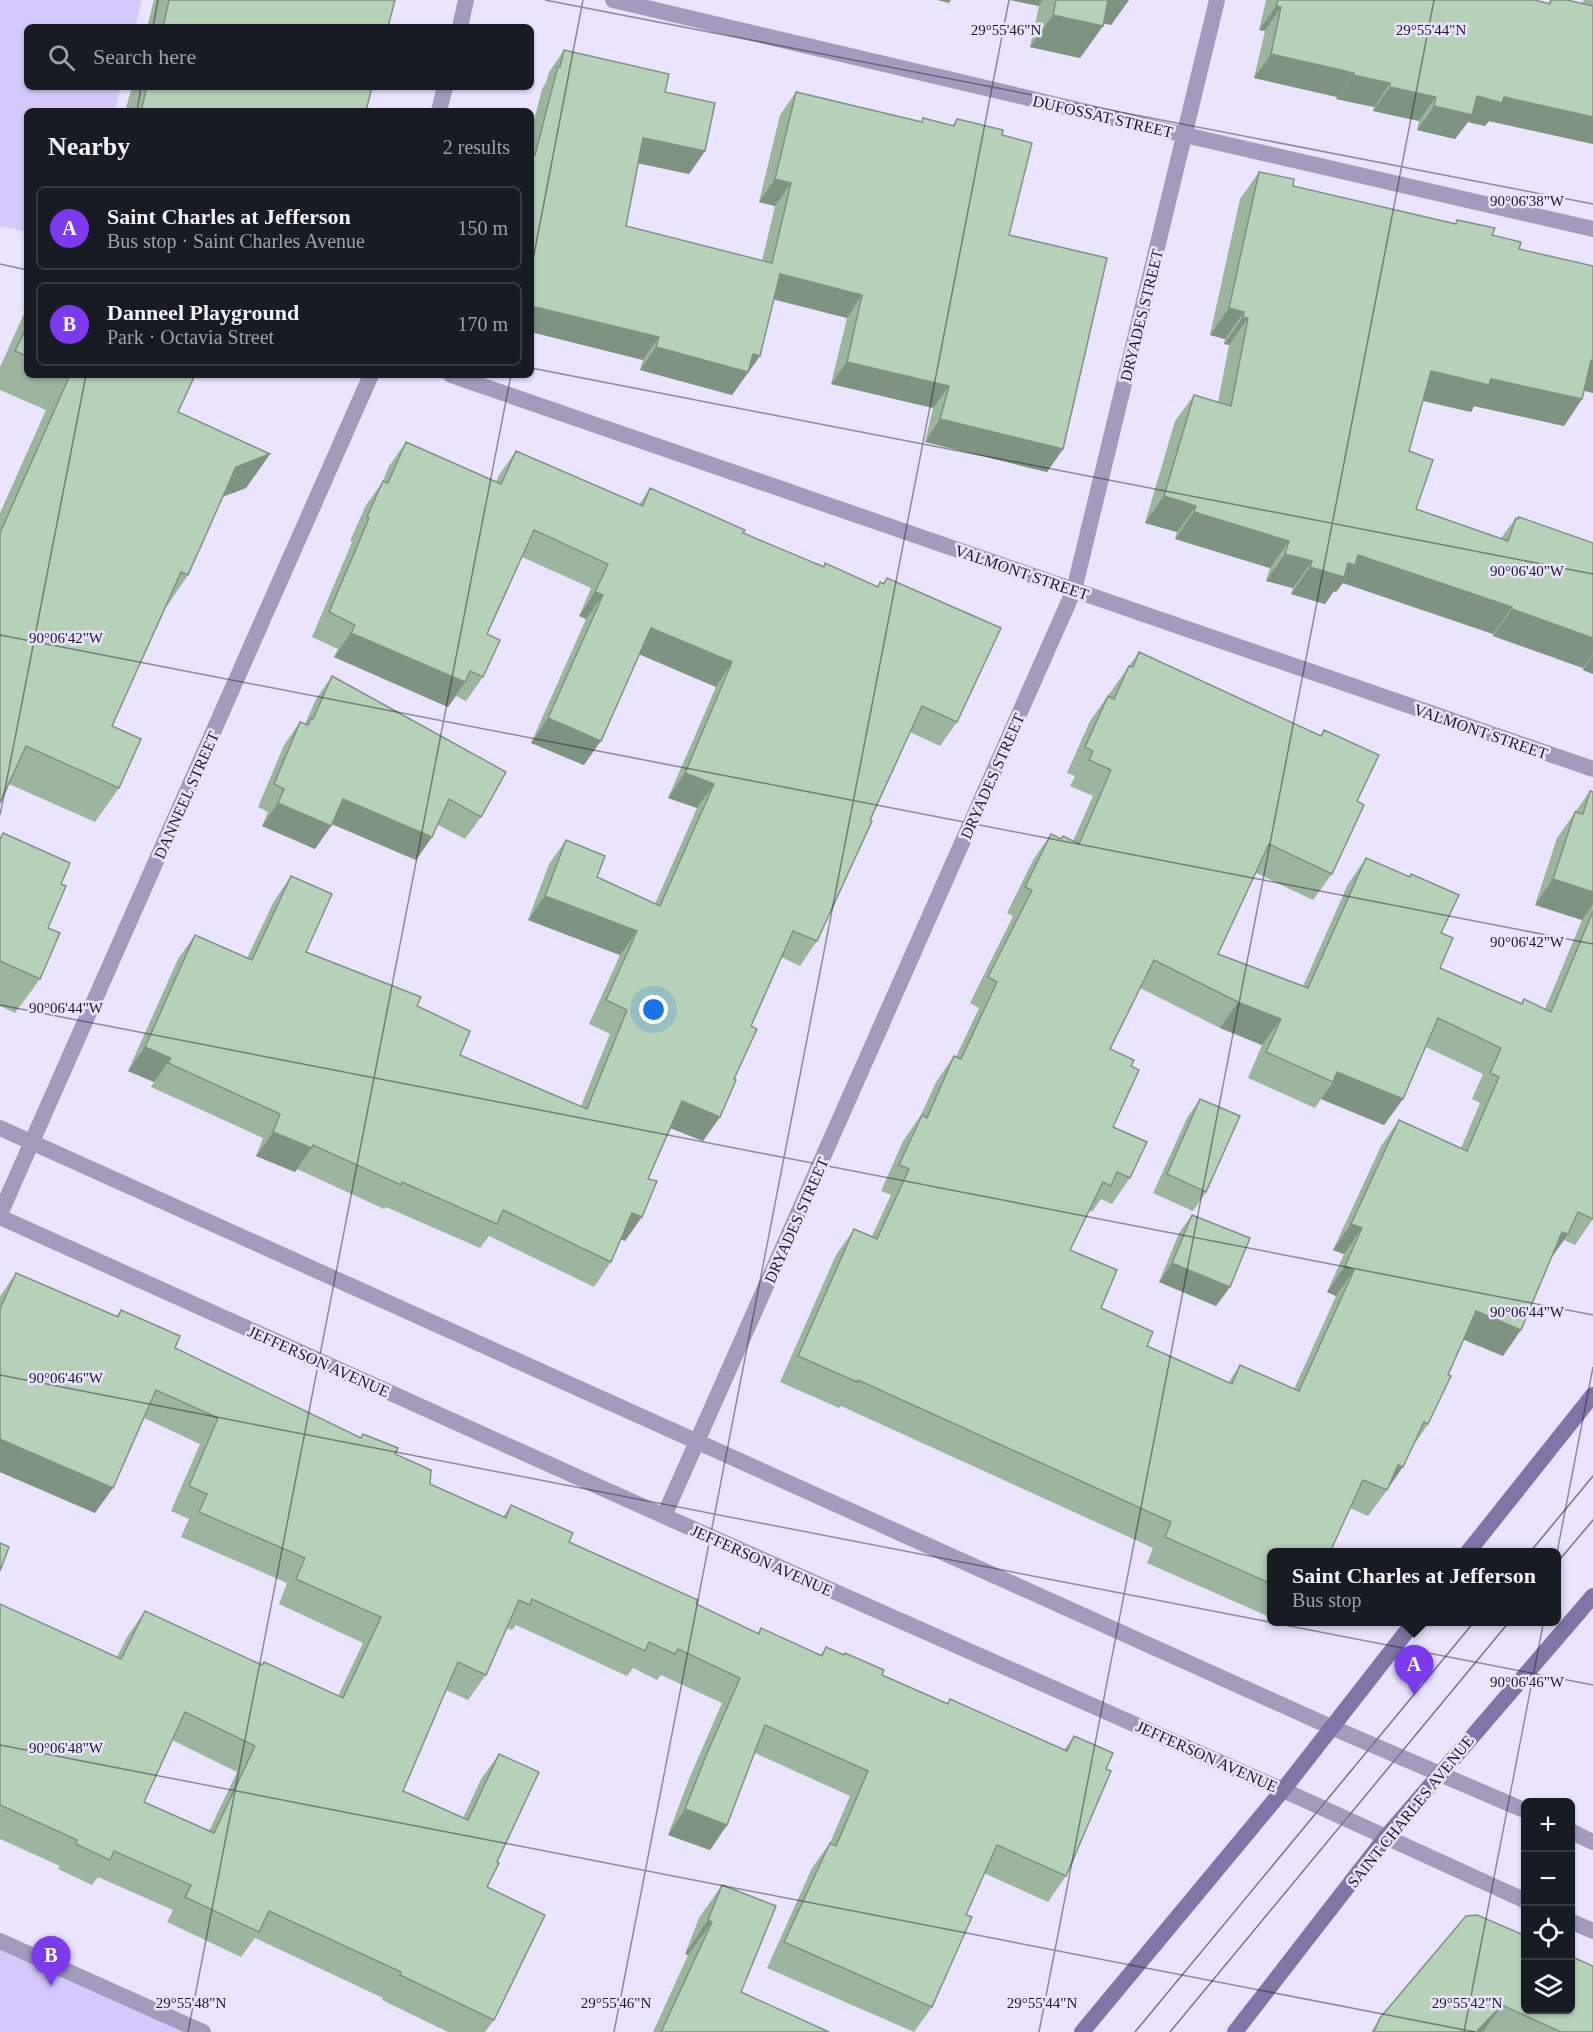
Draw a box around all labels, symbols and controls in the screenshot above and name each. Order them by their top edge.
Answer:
text: 29°55'46"N [971,22,1041,38]
text: 29°55'44"N [1396,22,1466,38]
search box [24,24,534,90]
icon: search [45,41,78,74]
text: Search here [93,44,196,69]
street label: DUFOSSAT STREET [1031,92,1175,141]
text: Nearby [48,132,130,161]
text: 2 results [443,136,510,158]
text: 90°06'38"W [1490,193,1565,209]
text: Saint Charles at Jefferson [107,204,351,229]
text: A [62,217,77,239]
text: 150 m [457,217,508,239]
text: Bus stop · Saint Charles Avenue [107,230,365,252]
street label: DRYADES STREET [1117,247,1166,383]
text: Danneel Playground [107,300,299,325]
text: B [63,313,76,335]
text: 170 m [457,313,508,335]
text: Park · Octavia Street [107,326,274,348]
street label: VALMONT STREET [953,542,1091,603]
text: 90°06'40"W [1490,563,1565,579]
text: 90°06'42"W [29,630,104,646]
street label: VALMONT STREET [1412,701,1550,762]
street label: DRYADES STREET [957,711,1028,842]
street label: DANNEEL STREET [151,729,222,862]
text: 90°06'42"W [1490,934,1565,950]
your location [639,995,668,1024]
text: 90°06'44"W [29,1000,104,1016]
street label: DRYADES STREET [761,1155,832,1286]
text: 90°06'44"W [1490,1304,1565,1320]
street label: JEFFERSON AVENUE [245,1323,392,1400]
text: 90°06'46"W [29,1370,104,1386]
street label: JEFFERSON AVENUE [688,1522,835,1599]
popup [1267,1548,1561,1626]
text: Saint Charles at Jefferson [1292,1563,1536,1588]
text: Bus stop [1292,1589,1362,1611]
pin: A [1394,1646,1434,1695]
text: 90°06'46"W [1490,1674,1565,1690]
street label: JEFFERSON AVENUE [1133,1718,1280,1795]
street label: SAINT CHARLES AVENUE [1344,1732,1477,1891]
text: 90°06'48"W [29,1740,104,1756]
map controls [1521,1798,1575,2014]
button: + [1521,1798,1575,1852]
button: − [1521,1852,1575,1906]
button: locate [1521,1906,1575,1960]
pin: B [32,1936,70,1986]
button: layers [1521,1960,1575,2014]
text: 29°55'48"N [156,1995,226,2011]
text: 29°55'46"N [581,1995,651,2011]
text: 29°55'44"N [1007,1995,1077,2011]
text: 29°55'42"N [1432,1995,1502,2011]

